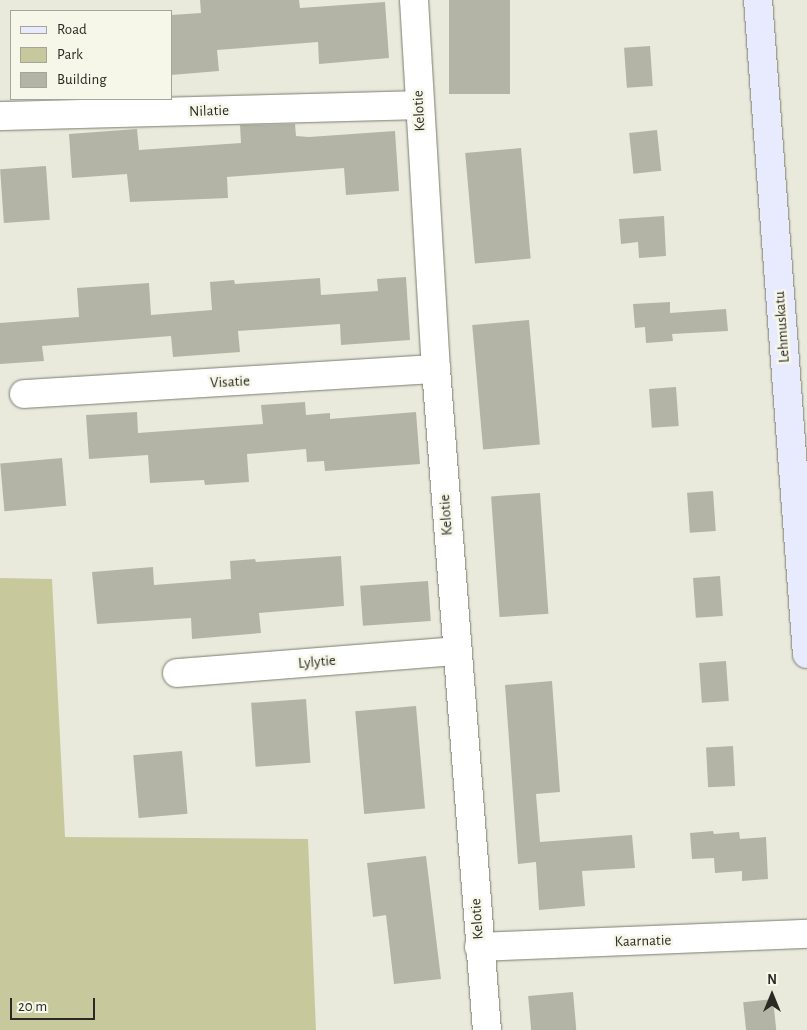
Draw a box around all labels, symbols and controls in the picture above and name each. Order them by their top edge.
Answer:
legend [10,10,172,100]
text: Road [57,22,87,37]
text: Park [57,47,83,62]
text: Building [57,72,107,87]
street label: Kelotie [409,90,429,132]
street label: Nilatie [189,101,229,121]
street label: Lehmuskatu [771,291,793,363]
street label: Visatie [210,372,250,392]
street label: Kelotie [436,494,456,536]
street label: Lylytie [297,651,337,673]
street label: Kelotie [467,898,487,940]
street label: Kaarnatie [614,931,672,951]
north arrow [747,970,797,1020]
text: N [767,973,777,987]
scale bar [12,988,98,1020]
text: 20 m [18,999,47,1014]

